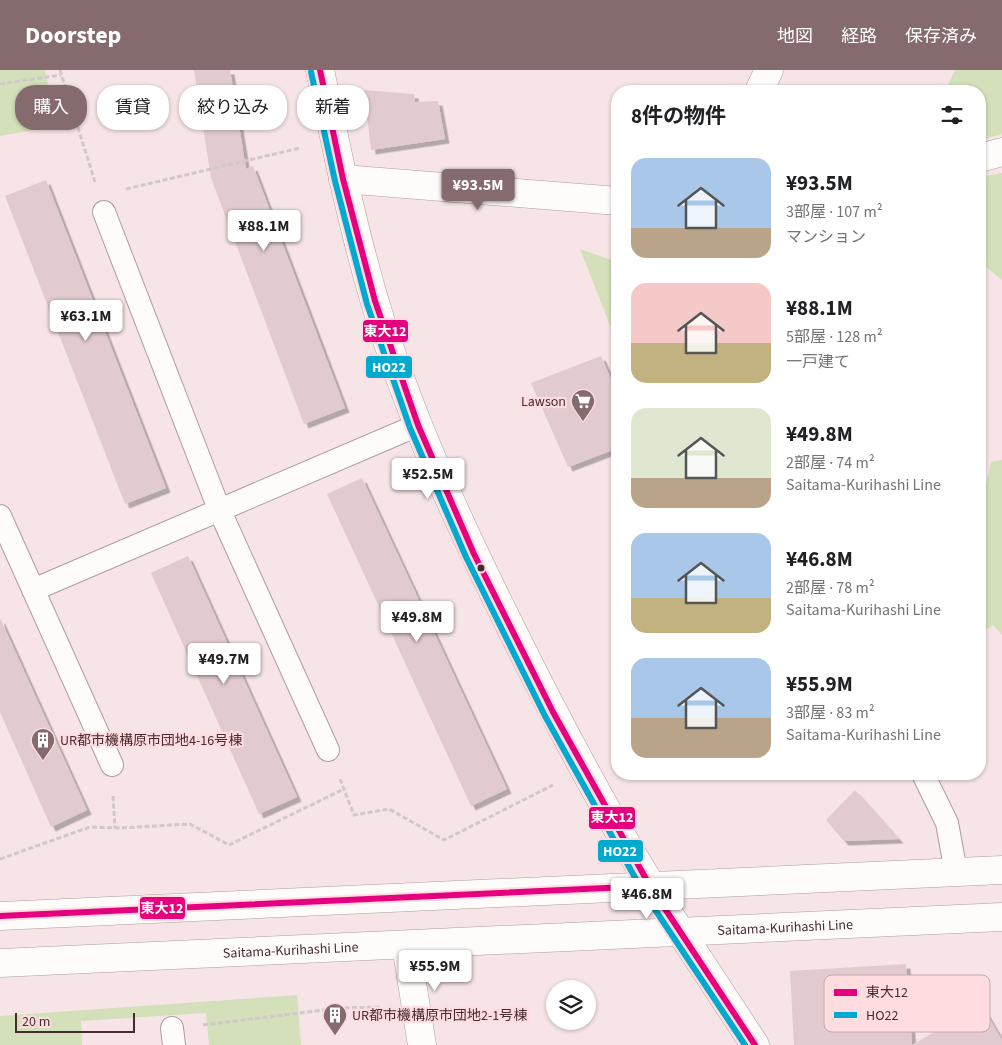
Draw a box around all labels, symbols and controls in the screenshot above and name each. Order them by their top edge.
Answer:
text: Doorstep [25,18,121,53]
text: 地図 [777,24,813,49]
text: 経路 [841,24,877,49]
text: 保存済み [905,24,977,49]
chip: 購入 [15,85,87,130]
chip: 賃貸 [97,85,169,130]
chip: 絞り込み [179,85,287,130]
chip: 新着 [297,85,369,130]
text: 8件の物件 [631,101,726,131]
icon: filters [938,101,966,129]
pin: ¥93.5M [437,168,519,211]
text: ¥93.5M [786,168,853,198]
text: ¥93.5M [453,174,503,196]
icon: home [671,178,731,238]
text: 3部屋 · 107 m² [786,201,883,223]
pin: ¥88.1M [223,210,305,252]
text: ¥88.1M [239,215,289,237]
text: マンション [786,226,866,248]
text: ¥88.1M [786,293,853,323]
pin: ¥63.1M [45,300,127,342]
icon: home [671,303,731,363]
text: ¥63.1M [61,305,111,327]
line badge: 東大12 [362,319,409,343]
text: 東大12 [364,322,406,342]
text: 5部屋 · 128 m² [786,326,883,348]
text: 一戸建て [786,351,850,373]
line badge: HO22 [365,355,413,379]
text: HO22 [372,358,406,378]
supermarket icon: Lawson [570,388,596,422]
place label: Lawson [521,392,566,412]
text: ¥49.8M [786,419,853,449]
icon: home [671,428,731,488]
text: 2部屋 · 74 m² [786,452,875,474]
pin: ¥52.5M [387,458,469,500]
text: ¥52.5M [403,463,453,485]
text: Saitama-Kurihashi Line [786,474,941,496]
text: ¥46.8M [786,544,853,574]
icon: home [671,553,731,613]
unlabelled marker [476,563,486,573]
text: 2部屋 · 78 m² [786,577,875,599]
text: Saitama-Kurihashi Line [786,599,941,621]
pin: ¥49.8M [376,600,458,643]
text: ¥49.8M [392,606,442,628]
pin: ¥49.7M [183,642,265,685]
text: ¥49.7M [199,648,249,670]
text: ¥55.9M [786,669,853,699]
icon: home [671,678,731,738]
text: 3部屋 · 83 m² [786,702,875,724]
text: Saitama-Kurihashi Line [786,724,941,746]
building icon: UR都市機構原市団地4-16号棟 [30,727,56,761]
place label: UR都市機構原市団地4-16号棟 [60,731,242,751]
line badge: 東大12 [588,806,636,830]
text: 東大12 [591,808,633,828]
line badge: HO22 [597,839,644,863]
text: HO22 [603,842,637,862]
pin: ¥46.8M [606,878,688,920]
text: ¥46.8M [622,883,672,905]
line badge: 東大12 [139,896,186,920]
text: 東大12 [141,899,183,919]
street label: Saitama-Kurihashi Line [717,915,854,941]
street label: Saitama-Kurihashi Line [222,938,359,964]
pin: ¥55.9M [394,950,476,992]
text: ¥55.9M [410,955,460,977]
legend [824,975,990,1032]
map controls [546,980,596,1030]
button: layers [546,980,596,1030]
text: 東大12 [866,983,908,1003]
building icon: UR都市機構原市団地2-1号棟 [322,1002,348,1036]
place label: UR都市機構原市団地2-1号棟 [352,1006,527,1026]
text: HO22 [866,1006,898,1026]
scale bar [15,1010,135,1033]
text: 20 m [22,1012,50,1032]

